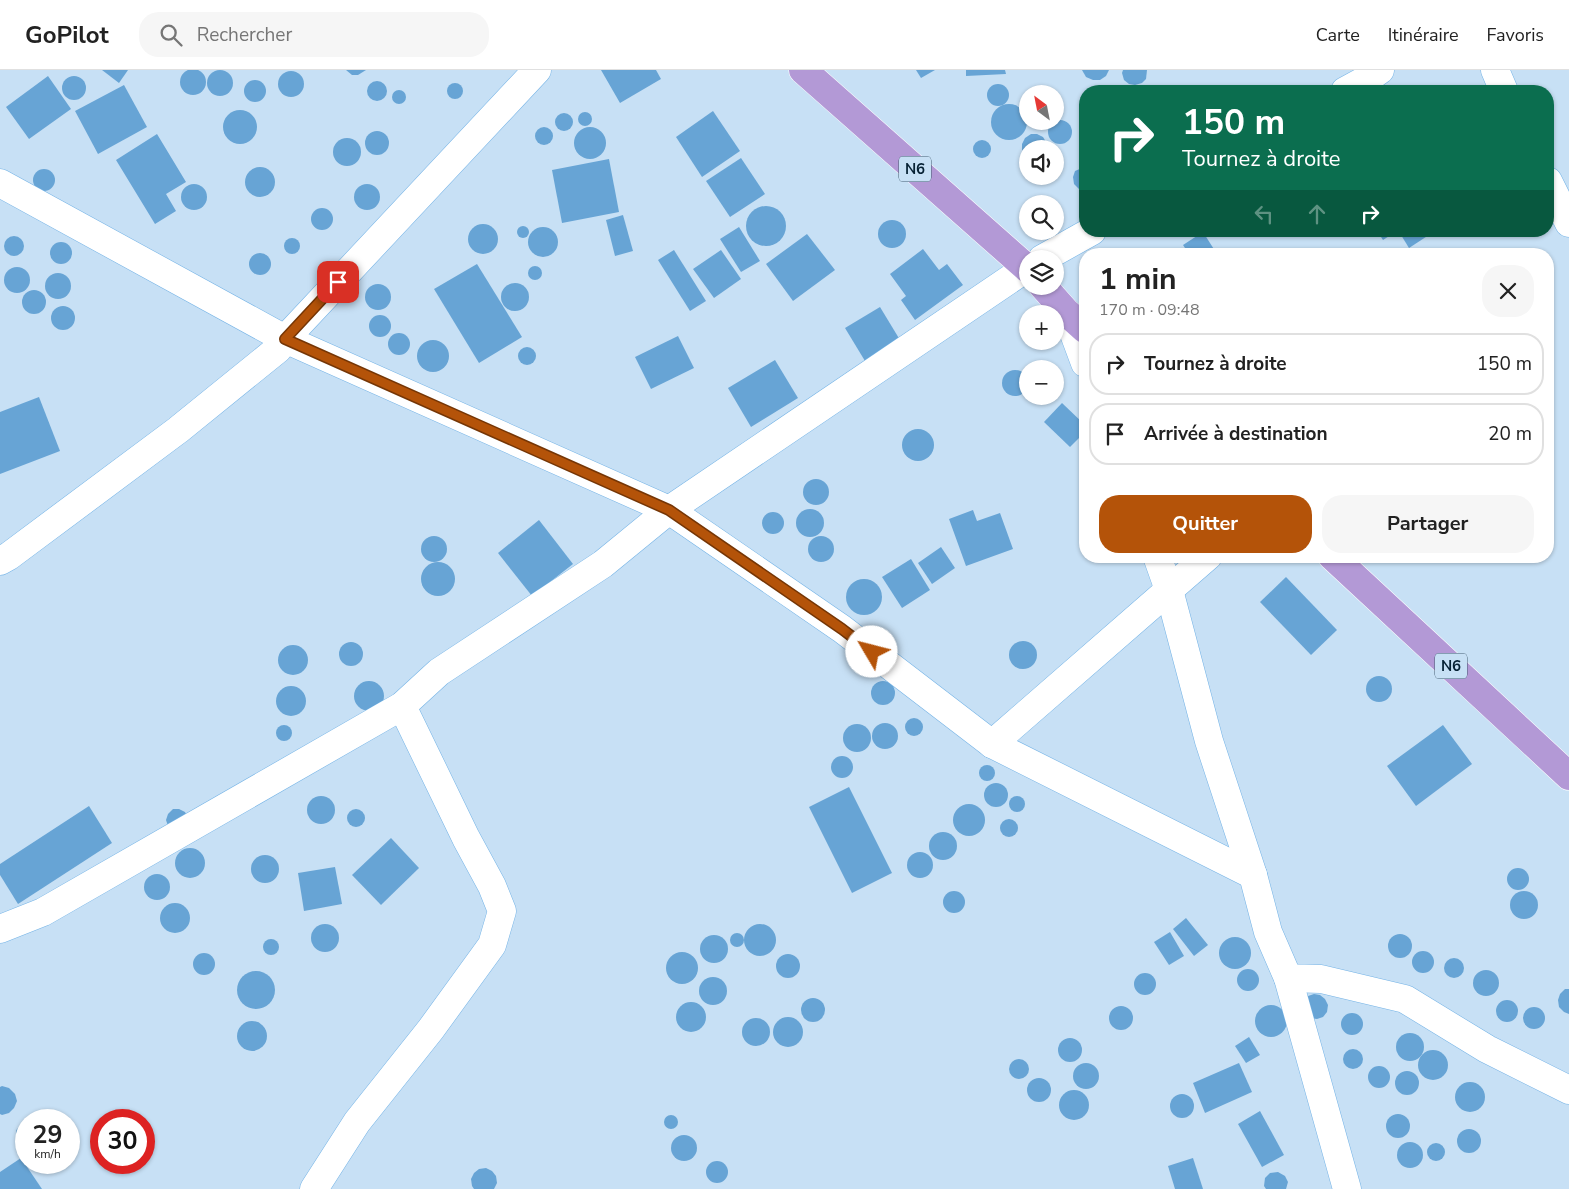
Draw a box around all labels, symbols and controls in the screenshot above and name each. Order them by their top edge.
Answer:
search box [139,12,489,57]
text: GoPilot [25,19,109,51]
icon: search [157,21,185,49]
text: Rechercher [197,22,292,48]
text: Carte [1316,23,1360,47]
text: Itinéraire [1388,23,1459,47]
text: Favoris [1487,23,1544,47]
north arrow [1019,85,1064,130]
map controls [1019,85,1064,405]
text: 150 m [1182,99,1285,146]
icon: right [1099,105,1164,170]
button: sound [1019,140,1064,185]
text: Tournez à droite [1182,144,1341,174]
road number: N6 [899,156,931,182]
button: search [1019,195,1064,240]
icon: left [1250,200,1278,228]
icon: ahead [1303,200,1331,228]
icon: right [1356,200,1384,228]
button: layers [1019,250,1064,295]
text: 1 min [1099,259,1177,300]
pin [317,261,359,303]
button: close [1482,265,1534,317]
icon: arrive [324,268,352,296]
text: 170 m · 09:48 [1099,299,1200,321]
button: + [1019,305,1064,350]
icon: right [1101,350,1129,378]
text: Tournez à droite [1144,351,1287,377]
text: 150 m [1477,351,1532,377]
button: − [1019,360,1064,405]
icon: arrive [1101,420,1129,448]
text: Arrivée à destination [1144,421,1328,447]
text: 20 m [1488,421,1532,447]
button: Quitter [1099,495,1312,553]
button: Partager [1322,495,1534,553]
position arrow [845,625,897,677]
road number: N6 [1435,654,1467,678]
speed limit sign: 30 [90,1109,155,1174]
text: 29 [32,1118,63,1152]
text: km/h [34,1146,61,1162]

